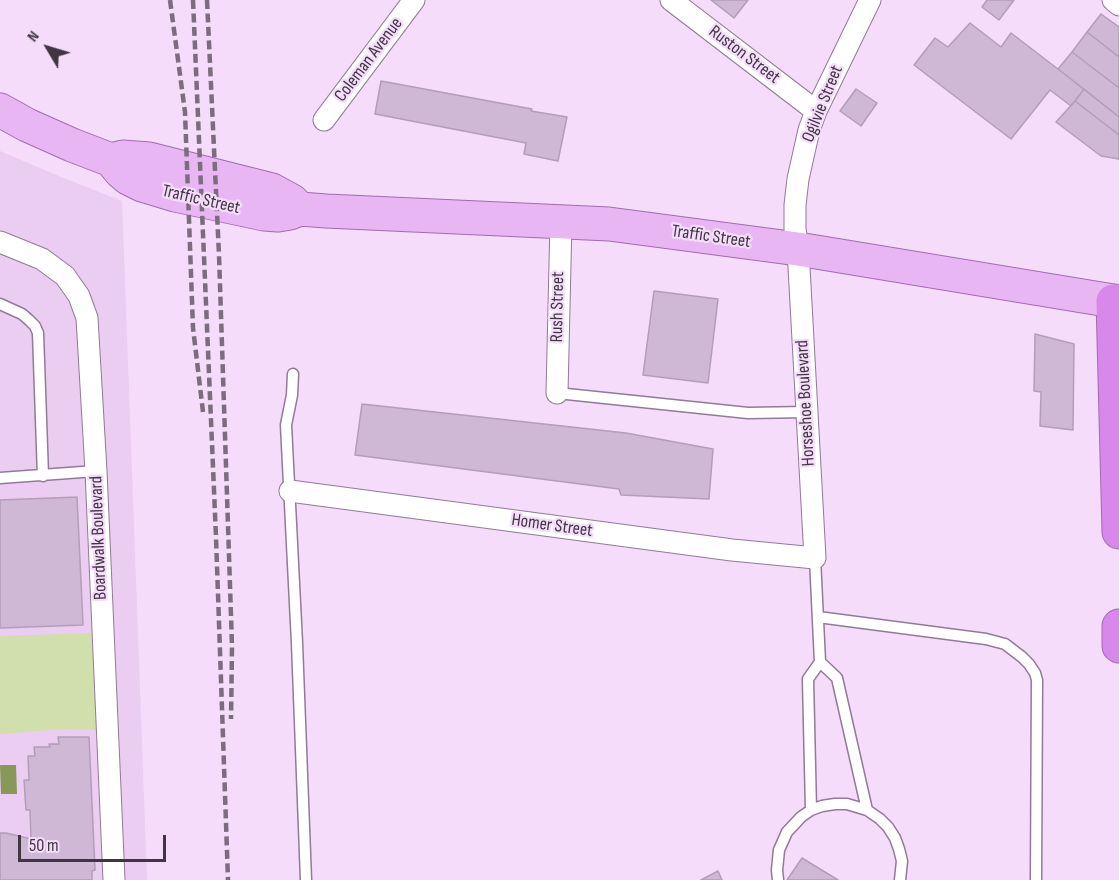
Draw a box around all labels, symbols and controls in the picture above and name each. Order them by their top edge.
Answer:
street label: Coleman Avenue [330,14,408,106]
north arrow [18,18,78,78]
street label: Ruston Street [704,21,784,89]
text: N [23,27,44,46]
street label: Ogilvie Street [798,62,848,146]
street label: Traffic Street [160,181,242,219]
street label: Traffic Street [670,221,752,253]
street label: Rush Street [547,271,569,343]
street label: Horseshoe Boulevard [792,339,820,467]
street label: Boardwalk Boulevard [86,476,112,600]
street label: Homer Street [510,510,594,542]
scale bar [21,823,170,861]
text: 50 m [29,835,59,856]

